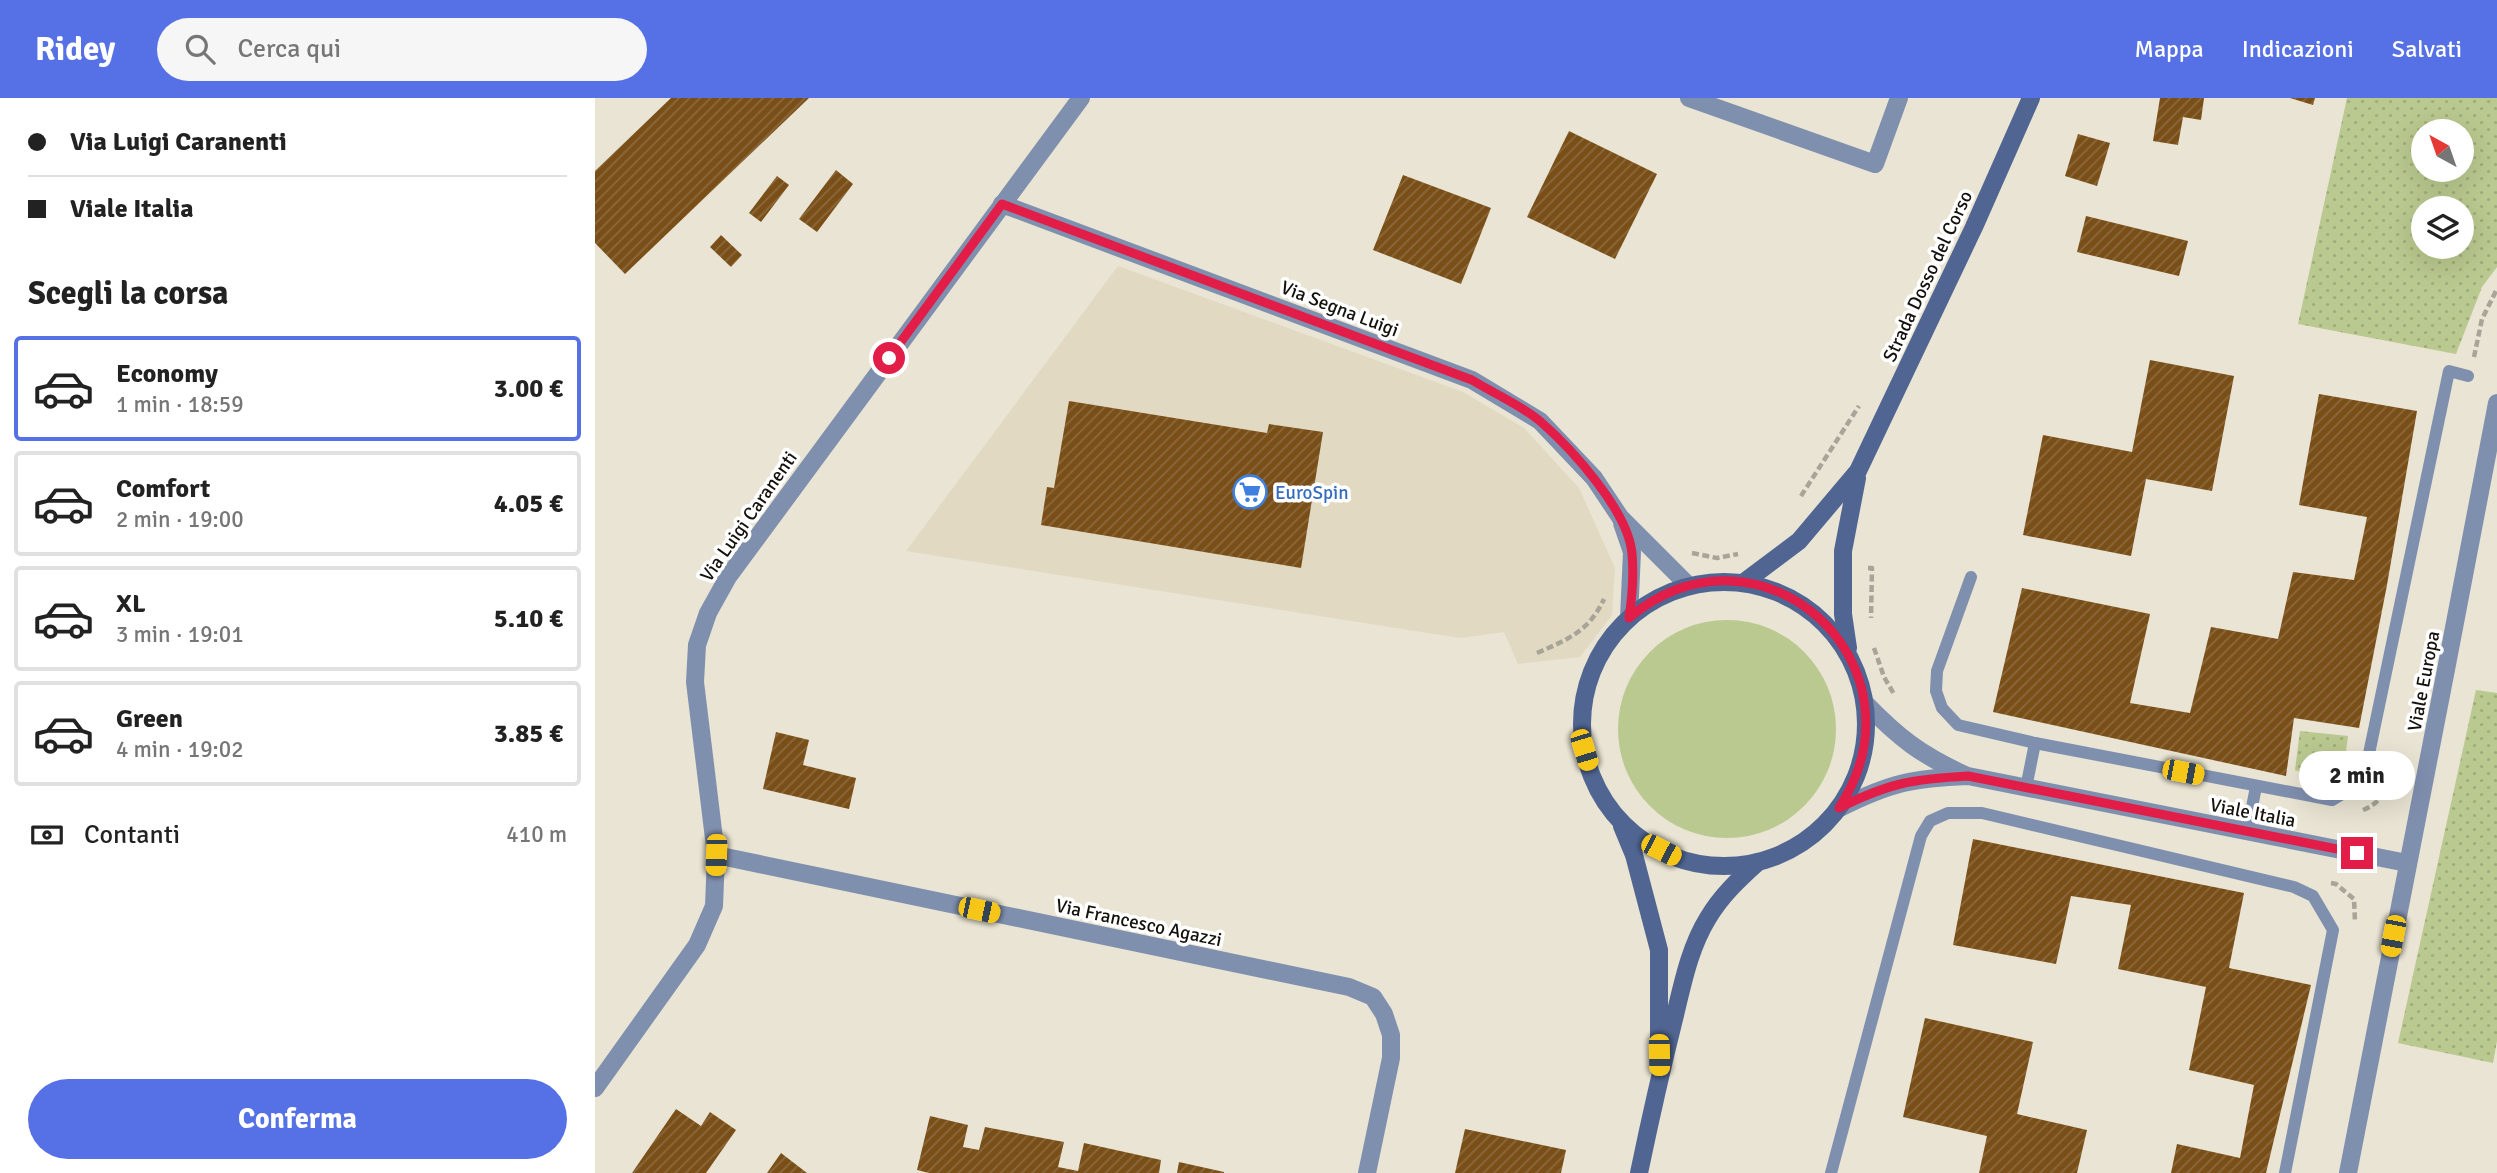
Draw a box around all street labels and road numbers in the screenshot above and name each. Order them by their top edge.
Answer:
street label: Strada Dosso del Corso [1878,187,1978,366]
street label: Via Segna Luigi [1277,275,1402,342]
street label: Via Luigi Caranenti [695,447,803,586]
street label: Viale Europa [2402,629,2445,733]
street label: Viale Italia [2208,793,2298,833]
street label: Via Francesco Agazzi [1054,894,1224,952]

